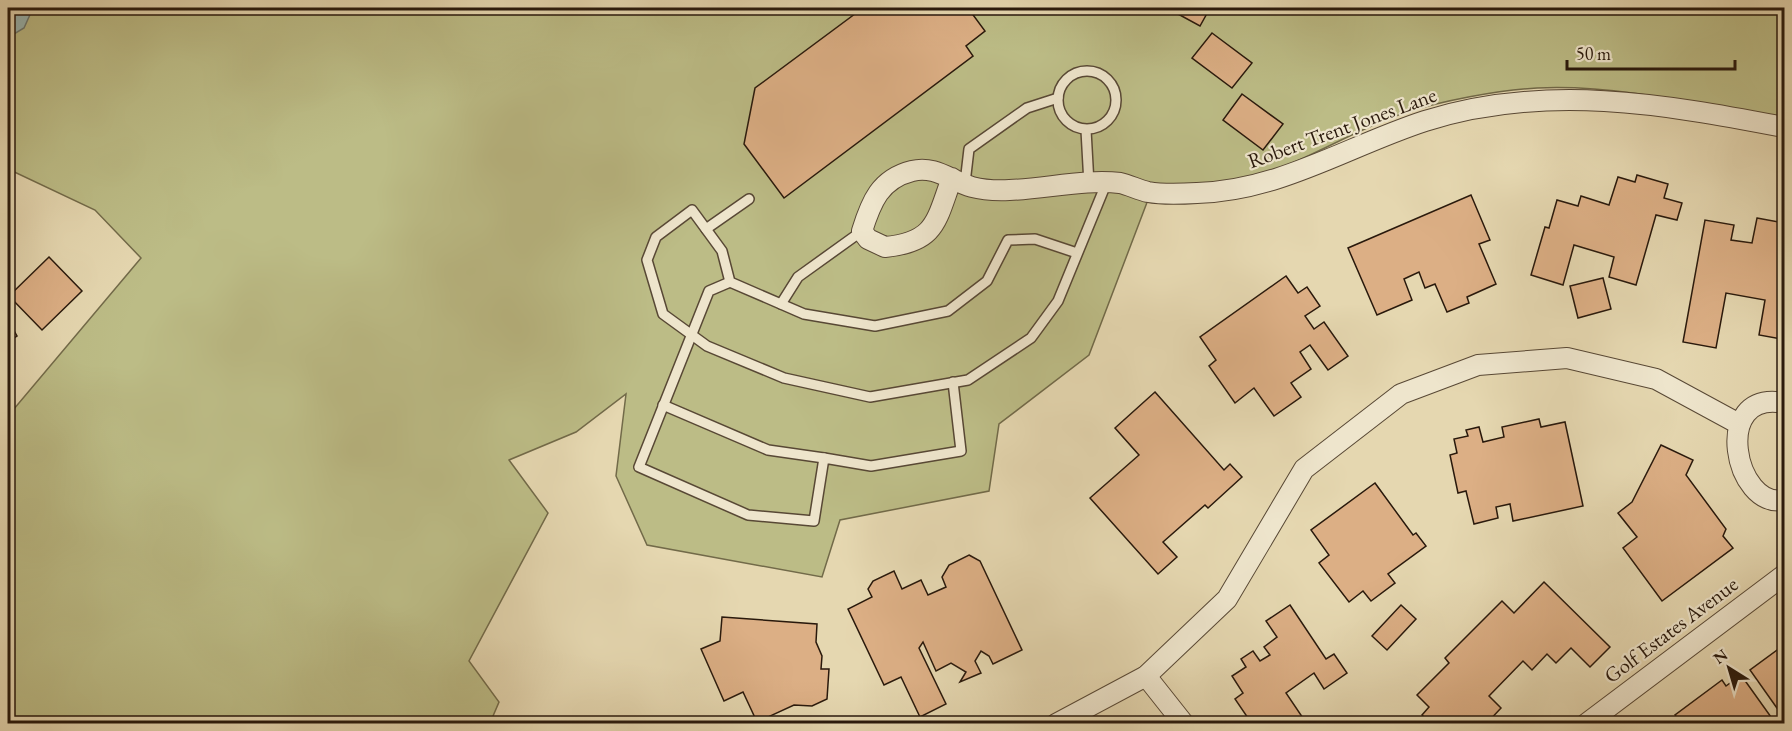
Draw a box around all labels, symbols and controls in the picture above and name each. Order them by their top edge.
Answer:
scale bar [1567,33,1735,71]
text: 50 m [1576,42,1611,65]
street label: Robert Trent Jones Lane [1244,81,1440,174]
street label: Golf Estates Avenue [1598,570,1743,689]
north arrow [1699,638,1759,698]
text: N [1709,644,1732,669]

